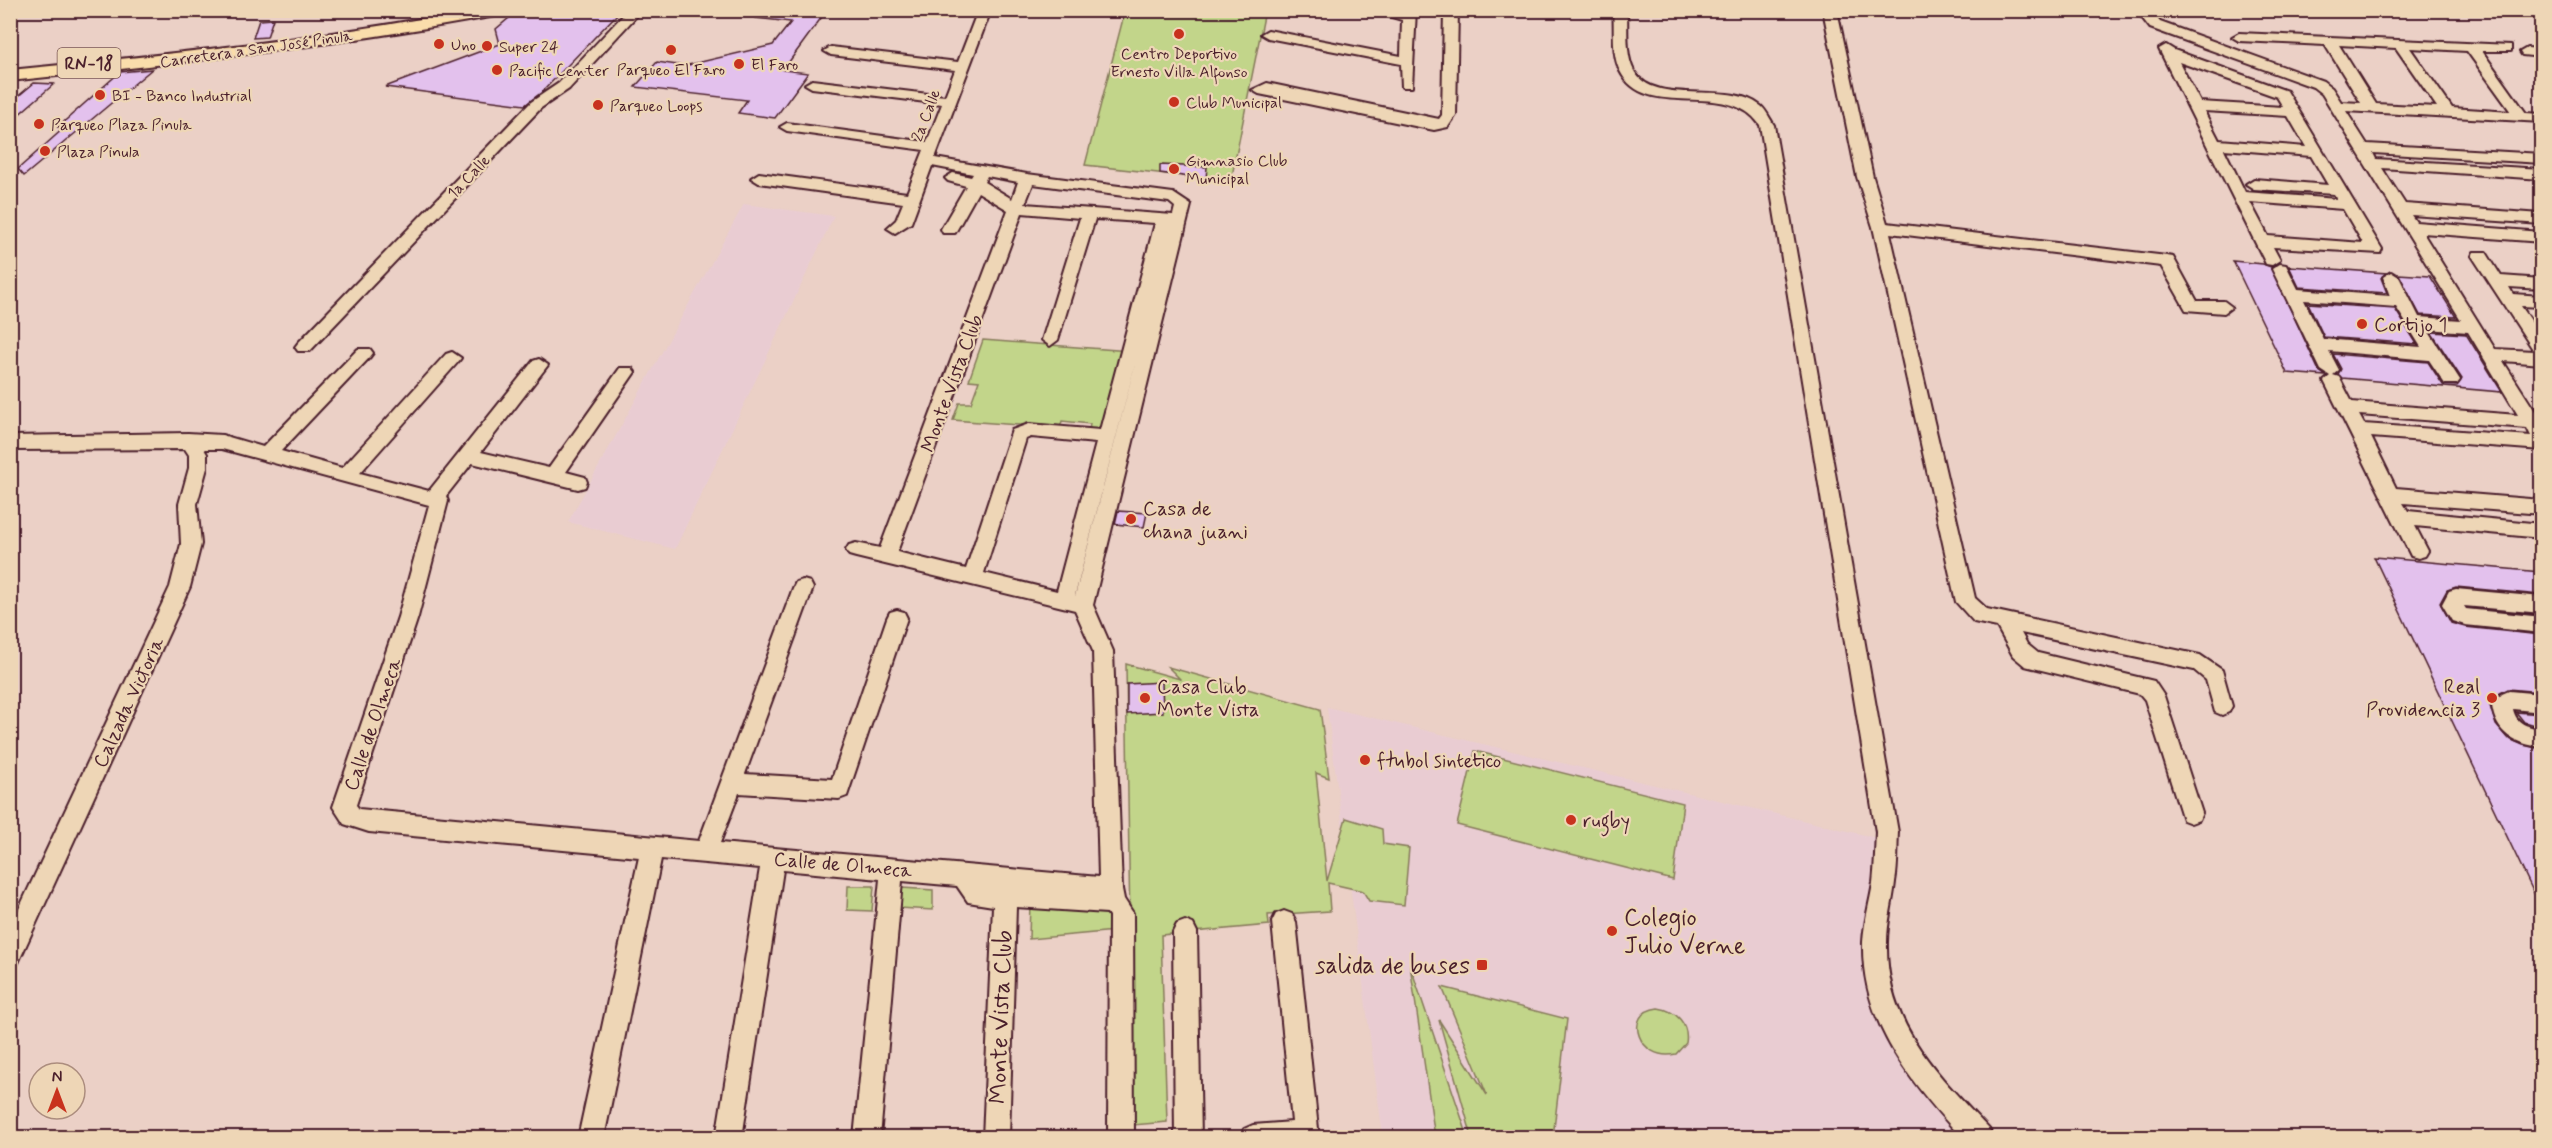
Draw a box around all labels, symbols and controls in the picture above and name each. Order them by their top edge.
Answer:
street label: Carretera a San José Pinula [159,26,354,73]
marker: Centro Deportivo Ernesto Villa Alfonso [1172,27,1186,41]
place label: Uno [451,35,476,56]
marker: Uno [432,37,446,51]
place label: Super 24 [499,37,559,58]
marker: Super 24 [480,39,494,53]
marker: Parqueo El Faro [664,43,678,57]
place label: Centro Deportivo Ernesto Villa Alfonso [1110,44,1248,85]
road number: RN-18 [58,48,121,78]
place label: El Faro [751,55,798,76]
marker: El Faro [732,57,746,71]
place label: Parqueo El Faro [617,60,725,81]
place label: Pacific Center [509,61,609,82]
marker: Pacific Center [490,63,504,77]
place label: BI - Banco Industrial [112,86,252,107]
street label: 2a Calle [907,86,946,145]
marker: BI - Banco Industrial [93,88,107,102]
place label: Club Municipal [1186,93,1282,114]
marker: Club Municipal [1167,95,1181,109]
place label: Parqueo Loops [610,96,703,117]
marker: Parqueo Loops [591,98,605,112]
place label: Parqueo Plaza Pinula [51,115,192,136]
marker: Parqueo Plaza Pinula [32,117,46,131]
place label: Plaza Pinula [57,142,140,163]
marker: Plaza Pinula [38,144,52,158]
street label: 1a Calle [443,150,496,204]
place label: Gimnasio Club Municipal [1186,151,1288,190]
marker: Gimnasio Club Municipal [1167,162,1181,176]
street label: Monte Vista Club [915,311,990,456]
place label: Cortijo 1 [2374,312,2447,339]
marker: Cortijo 1 [2355,317,2369,331]
place label: Casa de chana juani [1143,496,1248,546]
marker: Casa de chana juani [1124,512,1138,526]
street label: Calzada Victoria [87,632,172,772]
street label: Calle de Olmeca [338,654,409,795]
place label: Casa Club Monte Vista [1157,674,1259,724]
place label: Real Providencia 3 [2366,674,2480,724]
marker: Casa Club Monte Vista [1138,691,1152,705]
marker: Real Providencia 3 [2485,691,2499,705]
place label: ftubol sintetico [1377,748,1501,775]
marker: ftubol sintetico [1358,753,1372,767]
place label: rugby [1583,808,1630,837]
marker: rugby [1564,813,1578,827]
street label: Calle de Olmeca [773,846,914,885]
place label: Colegio Julio Verne [1624,903,1745,962]
marker: Colegio Julio Verne [1605,924,1619,938]
street label: Monte Vista Club [983,930,1020,1104]
place label: salida de buses [1315,951,1470,982]
marker: salida de buses [1475,958,1489,972]
north arrow [27,1061,87,1121]
text: N [52,1067,62,1088]

